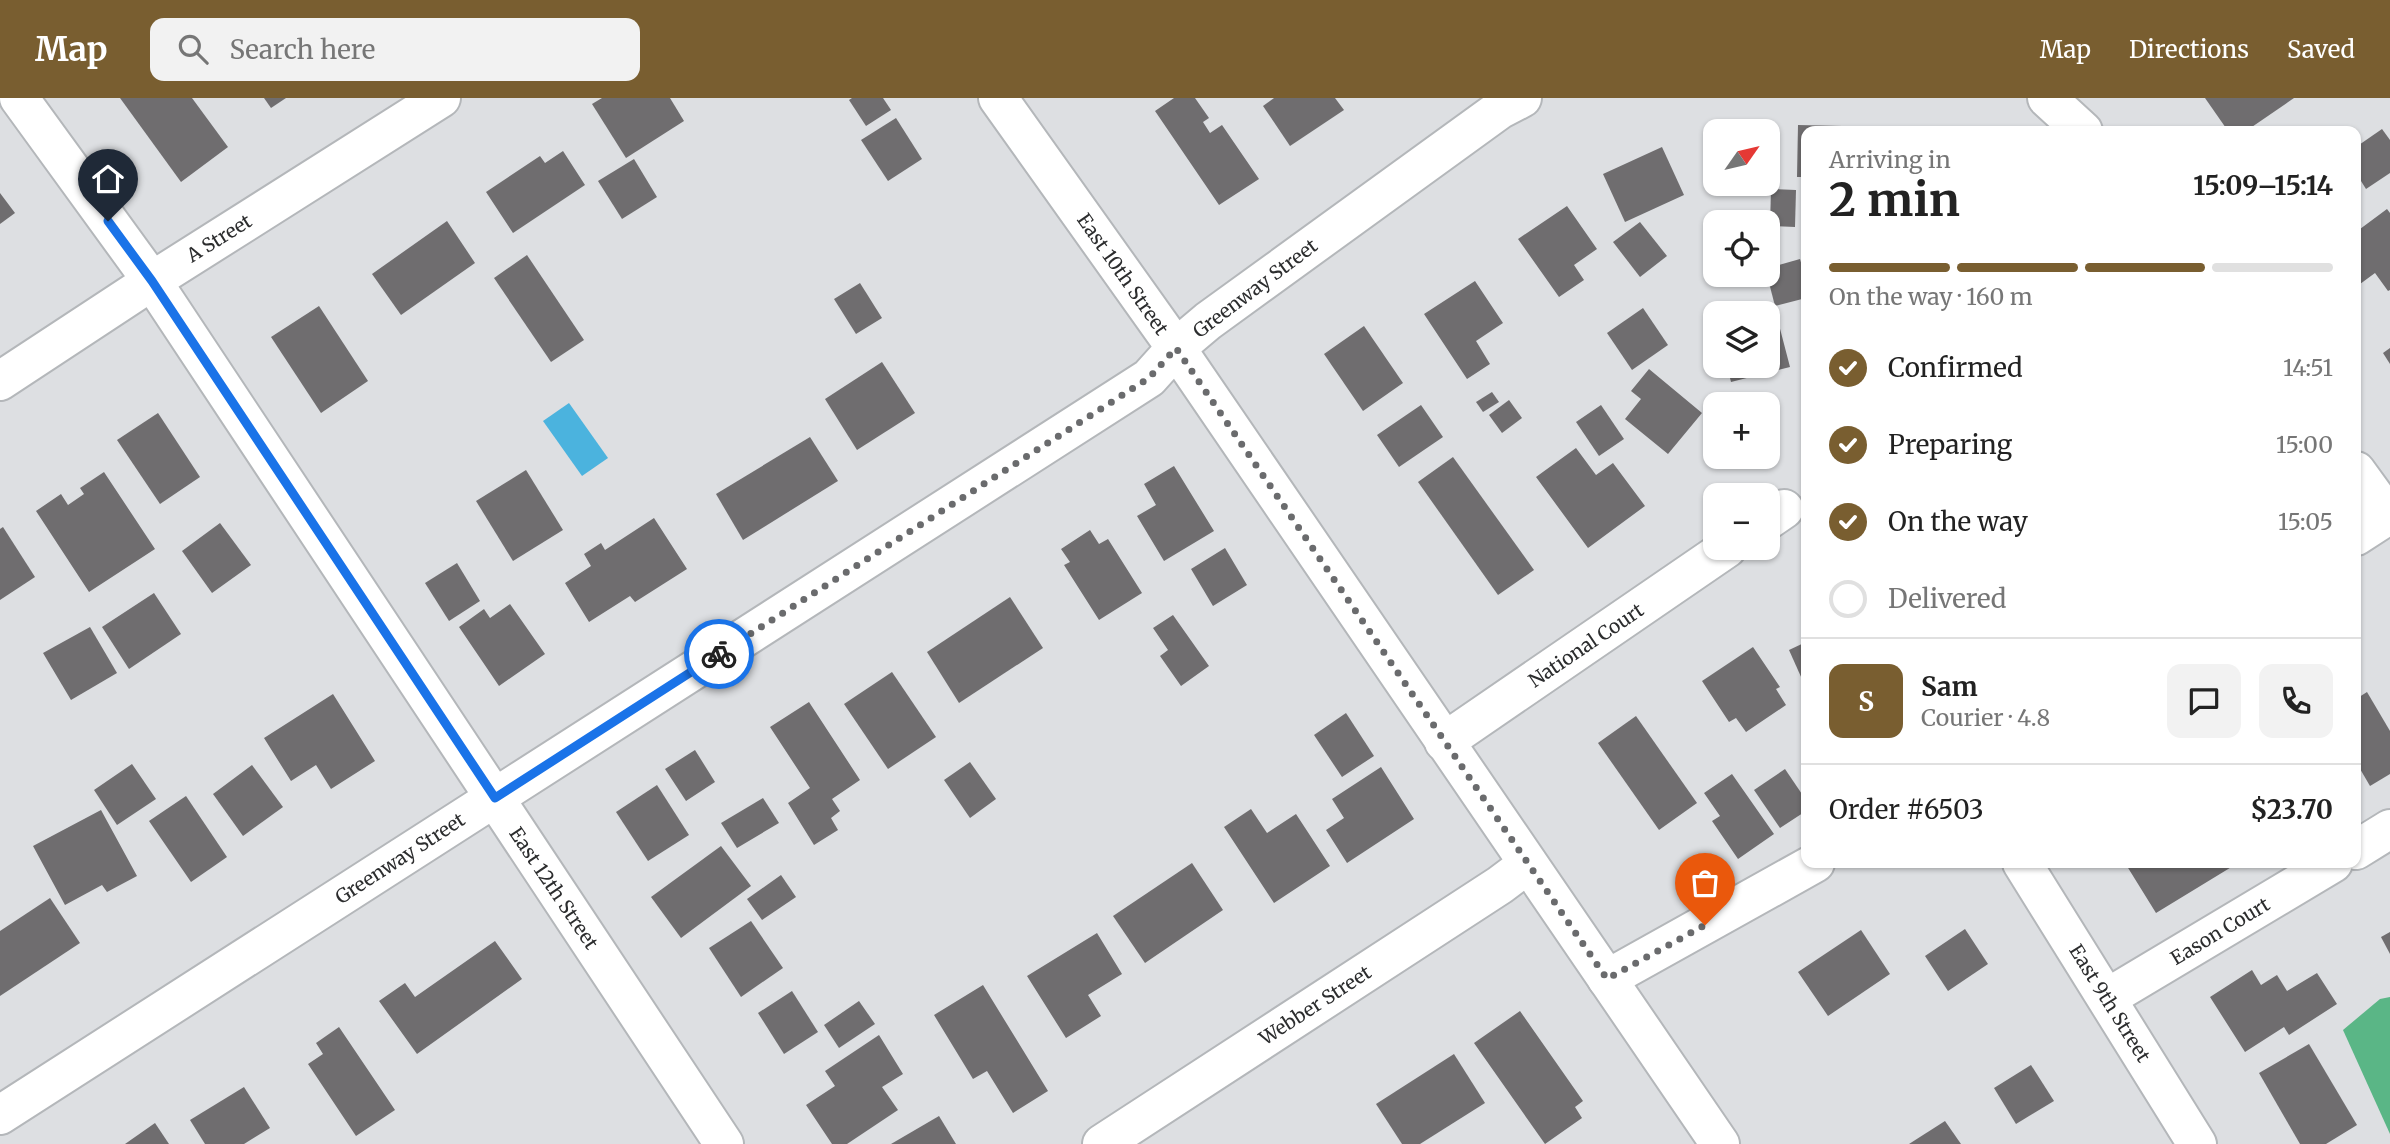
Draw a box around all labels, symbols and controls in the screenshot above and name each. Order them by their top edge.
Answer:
search box [150,18,640,81]
text: Map [35,29,108,70]
icon: search [174,30,212,68]
text: Search here [230,33,375,66]
text: Map [2040,34,2091,65]
text: Directions [2129,34,2249,65]
text: Saved [2287,34,2355,65]
north arrow [1703,119,1780,196]
map controls [1703,119,1780,560]
text: Arriving in [1829,145,1951,174]
pin [78,149,138,221]
icon: home [89,160,127,198]
text: 15:09–15:14 [2193,169,2333,202]
text: 2 min [1829,171,1960,229]
street label: A Street [181,208,256,268]
street label: East 10th Street [1072,209,1174,340]
button: locate [1703,210,1780,287]
street label: Greenway Street [1188,233,1322,343]
text: On the way · 160 m [1829,282,2033,311]
button: layers [1703,301,1780,378]
icon: check [1829,349,1867,387]
text: Confirmed [1888,351,2023,384]
text: 14:51 [2283,353,2333,382]
button: + [1703,392,1780,469]
icon: check [1829,426,1867,464]
text: Preparing [1888,428,2012,461]
text: 15:00 [2276,430,2333,459]
button: − [1703,483,1780,560]
icon: check [1829,503,1867,541]
text: On the way [1888,505,2028,538]
text: 15:05 [2278,507,2333,536]
text: Delivered [1888,582,2007,615]
street label: National Court [1524,597,1649,692]
courier [684,619,754,689]
icon: bike [700,635,738,673]
button: chat [2167,664,2241,738]
button: phone [2259,664,2333,738]
text: Sam [1921,670,1978,703]
text: S [1858,685,1874,718]
text: Courier · 4.8 [1921,703,2050,732]
text: Order #6503 [1829,793,1984,826]
text: $23.70 [2250,793,2333,826]
street label: Greenway Street [331,807,470,909]
street label: East 12th Street [504,822,604,954]
pin [1675,853,1735,925]
icon: bag [1686,864,1724,902]
street label: Eason Court [2166,892,2274,970]
street label: East 9th Street [2064,940,2156,1067]
street label: Webber Street [1254,960,1376,1051]

